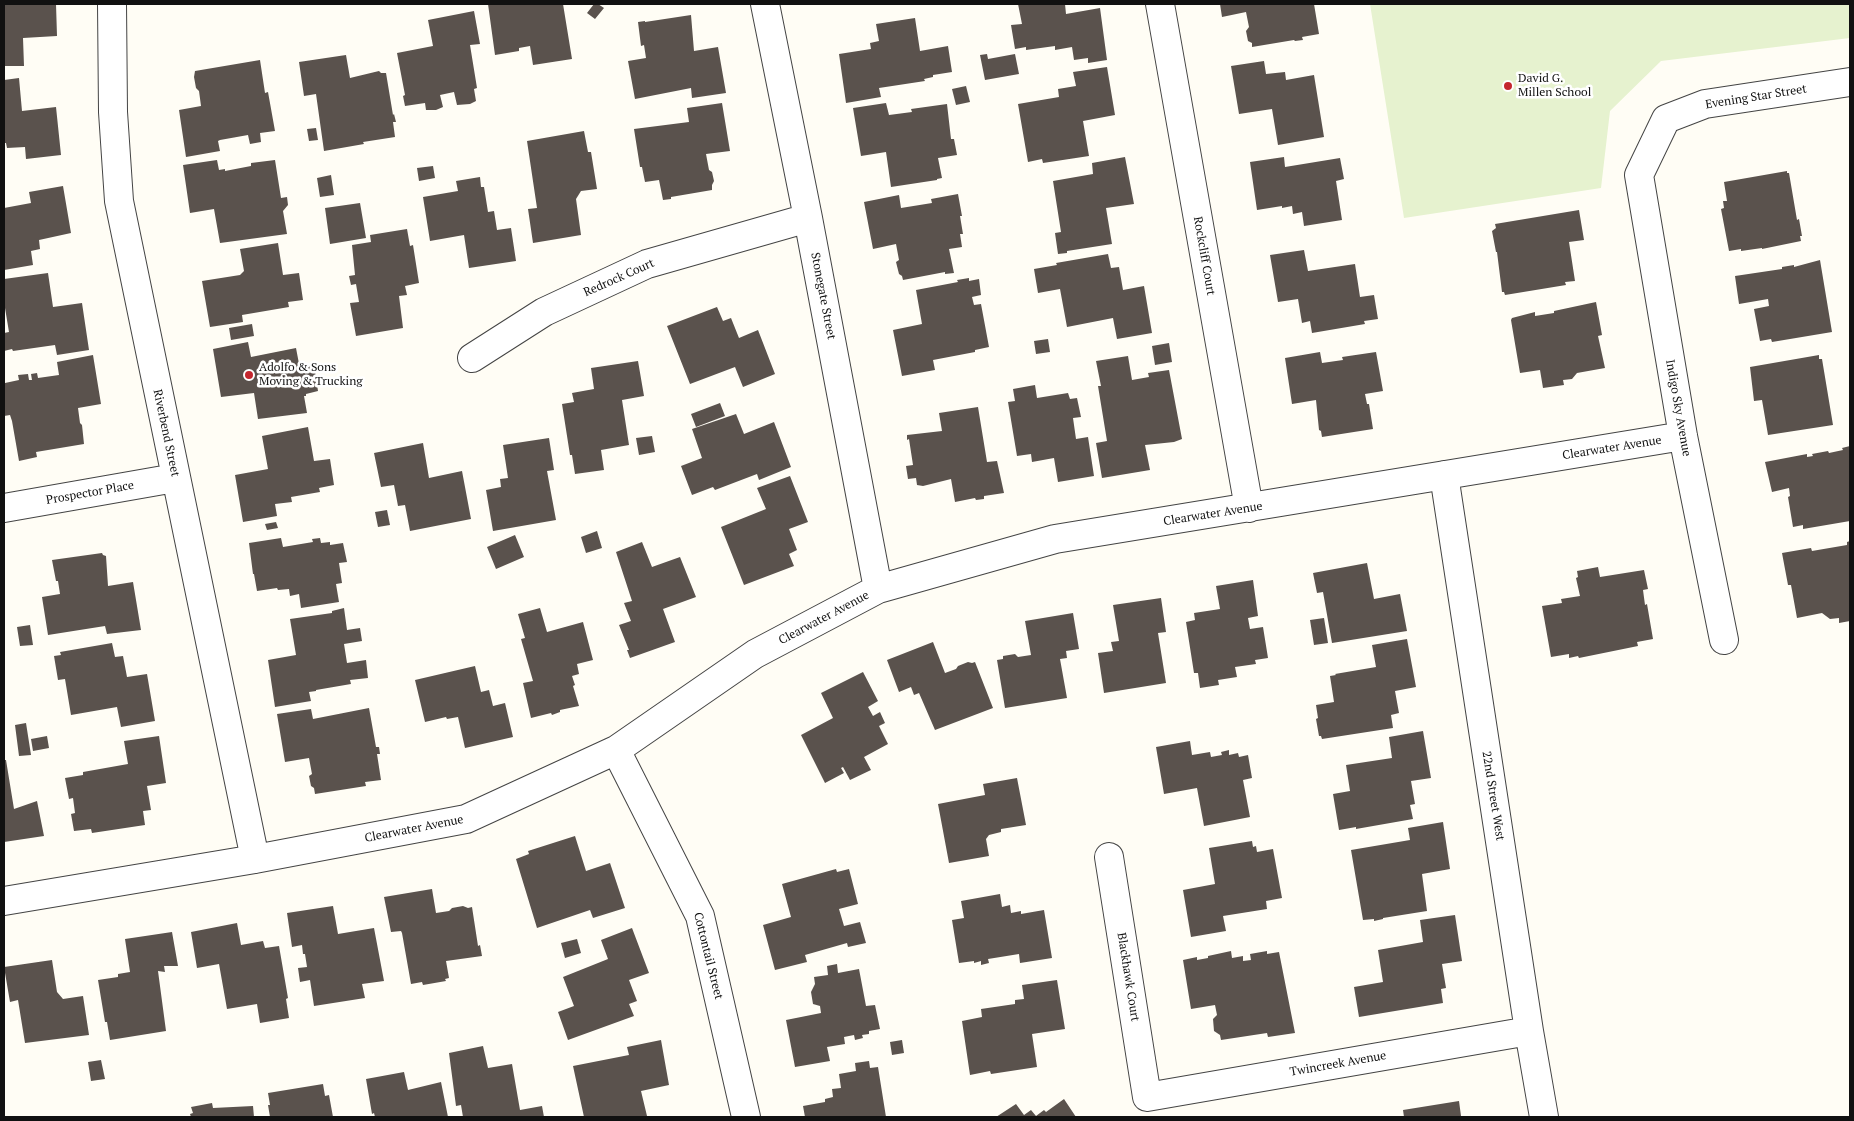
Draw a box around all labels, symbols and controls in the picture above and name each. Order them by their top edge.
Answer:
place label: David G. Millen School [1518,72,1591,100]
marker: David G. Millen School [1502,80,1514,92]
street label: Evening Star Street [1704,82,1808,112]
street label: Rockcliff Court [1190,216,1218,296]
street label: Stonegate Street [807,251,839,341]
street label: Redrock Court [581,256,657,300]
street label: Indigo Sky Avenue [1662,358,1694,458]
place label: Adolfo & Sons Moving & Trucking [259,361,363,389]
marker: Adolfo & Sons Moving & Trucking [243,369,255,381]
street label: Riverbend Street [150,388,182,478]
street label: Clearwater Avenue [1561,433,1663,463]
street label: Prospector Place [45,478,135,508]
street label: Clearwater Avenue [1162,499,1264,529]
street label: Clearwater Avenue [776,588,872,648]
street label: 22nd Street West [1479,750,1507,842]
street label: Clearwater Avenue [363,812,465,846]
street label: Cottontail Street [690,911,726,1001]
street label: Blackhawk Court [1114,932,1142,1022]
street label: Twincreek Avenue [1289,1048,1387,1080]

